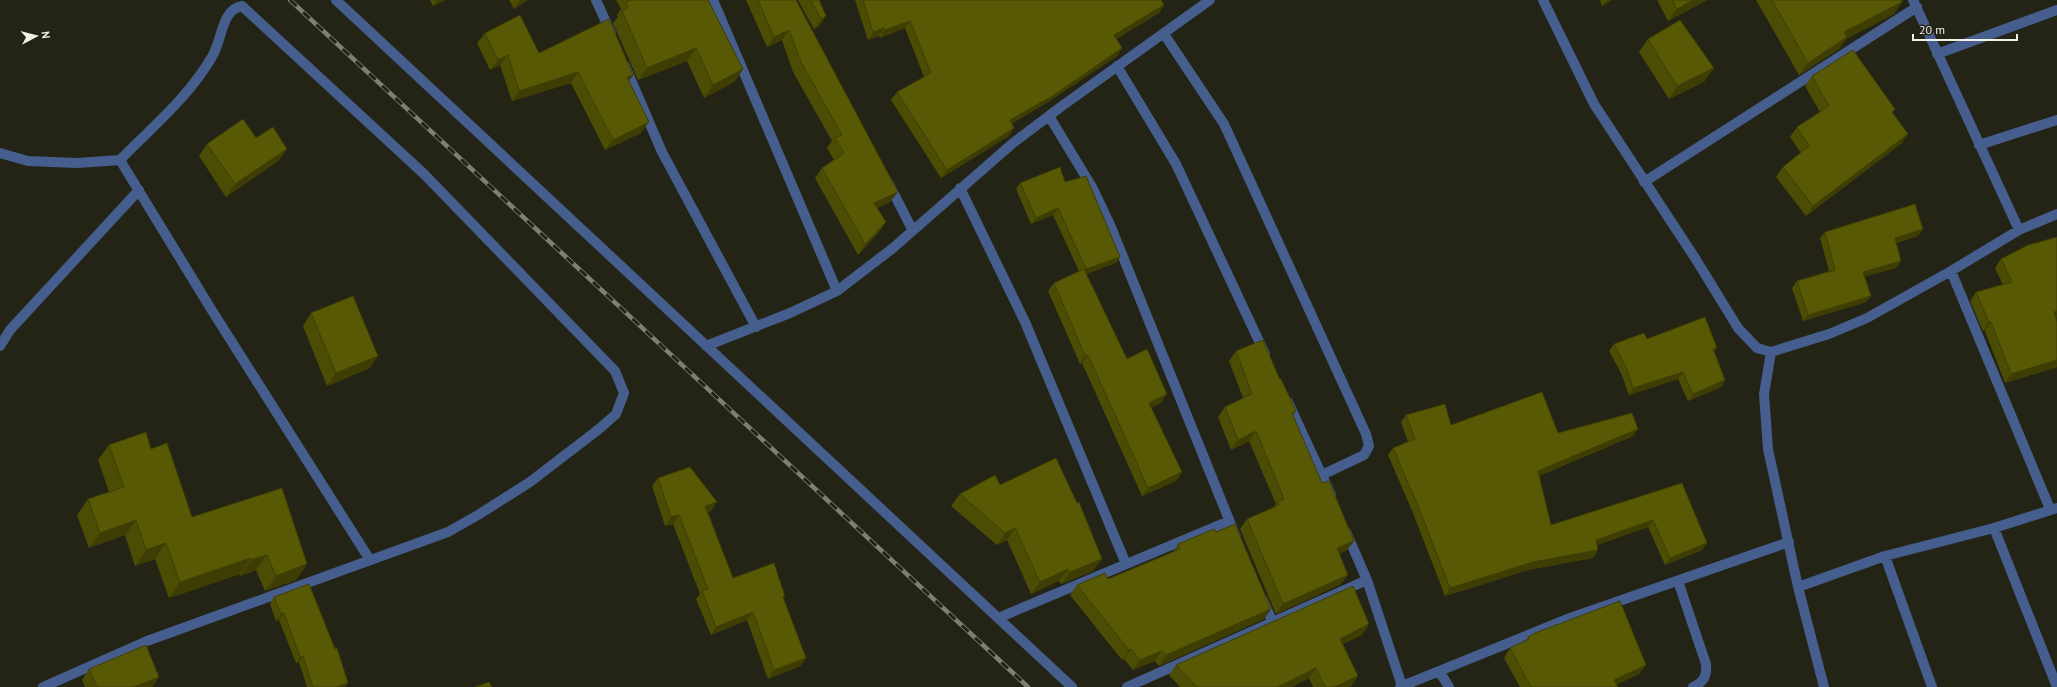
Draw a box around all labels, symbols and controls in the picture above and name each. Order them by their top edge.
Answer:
north arrow [16,16,56,56]
scale bar [1913,16,2017,42]
text: 20 m [1919,22,1945,37]
text: N [39,30,53,39]

